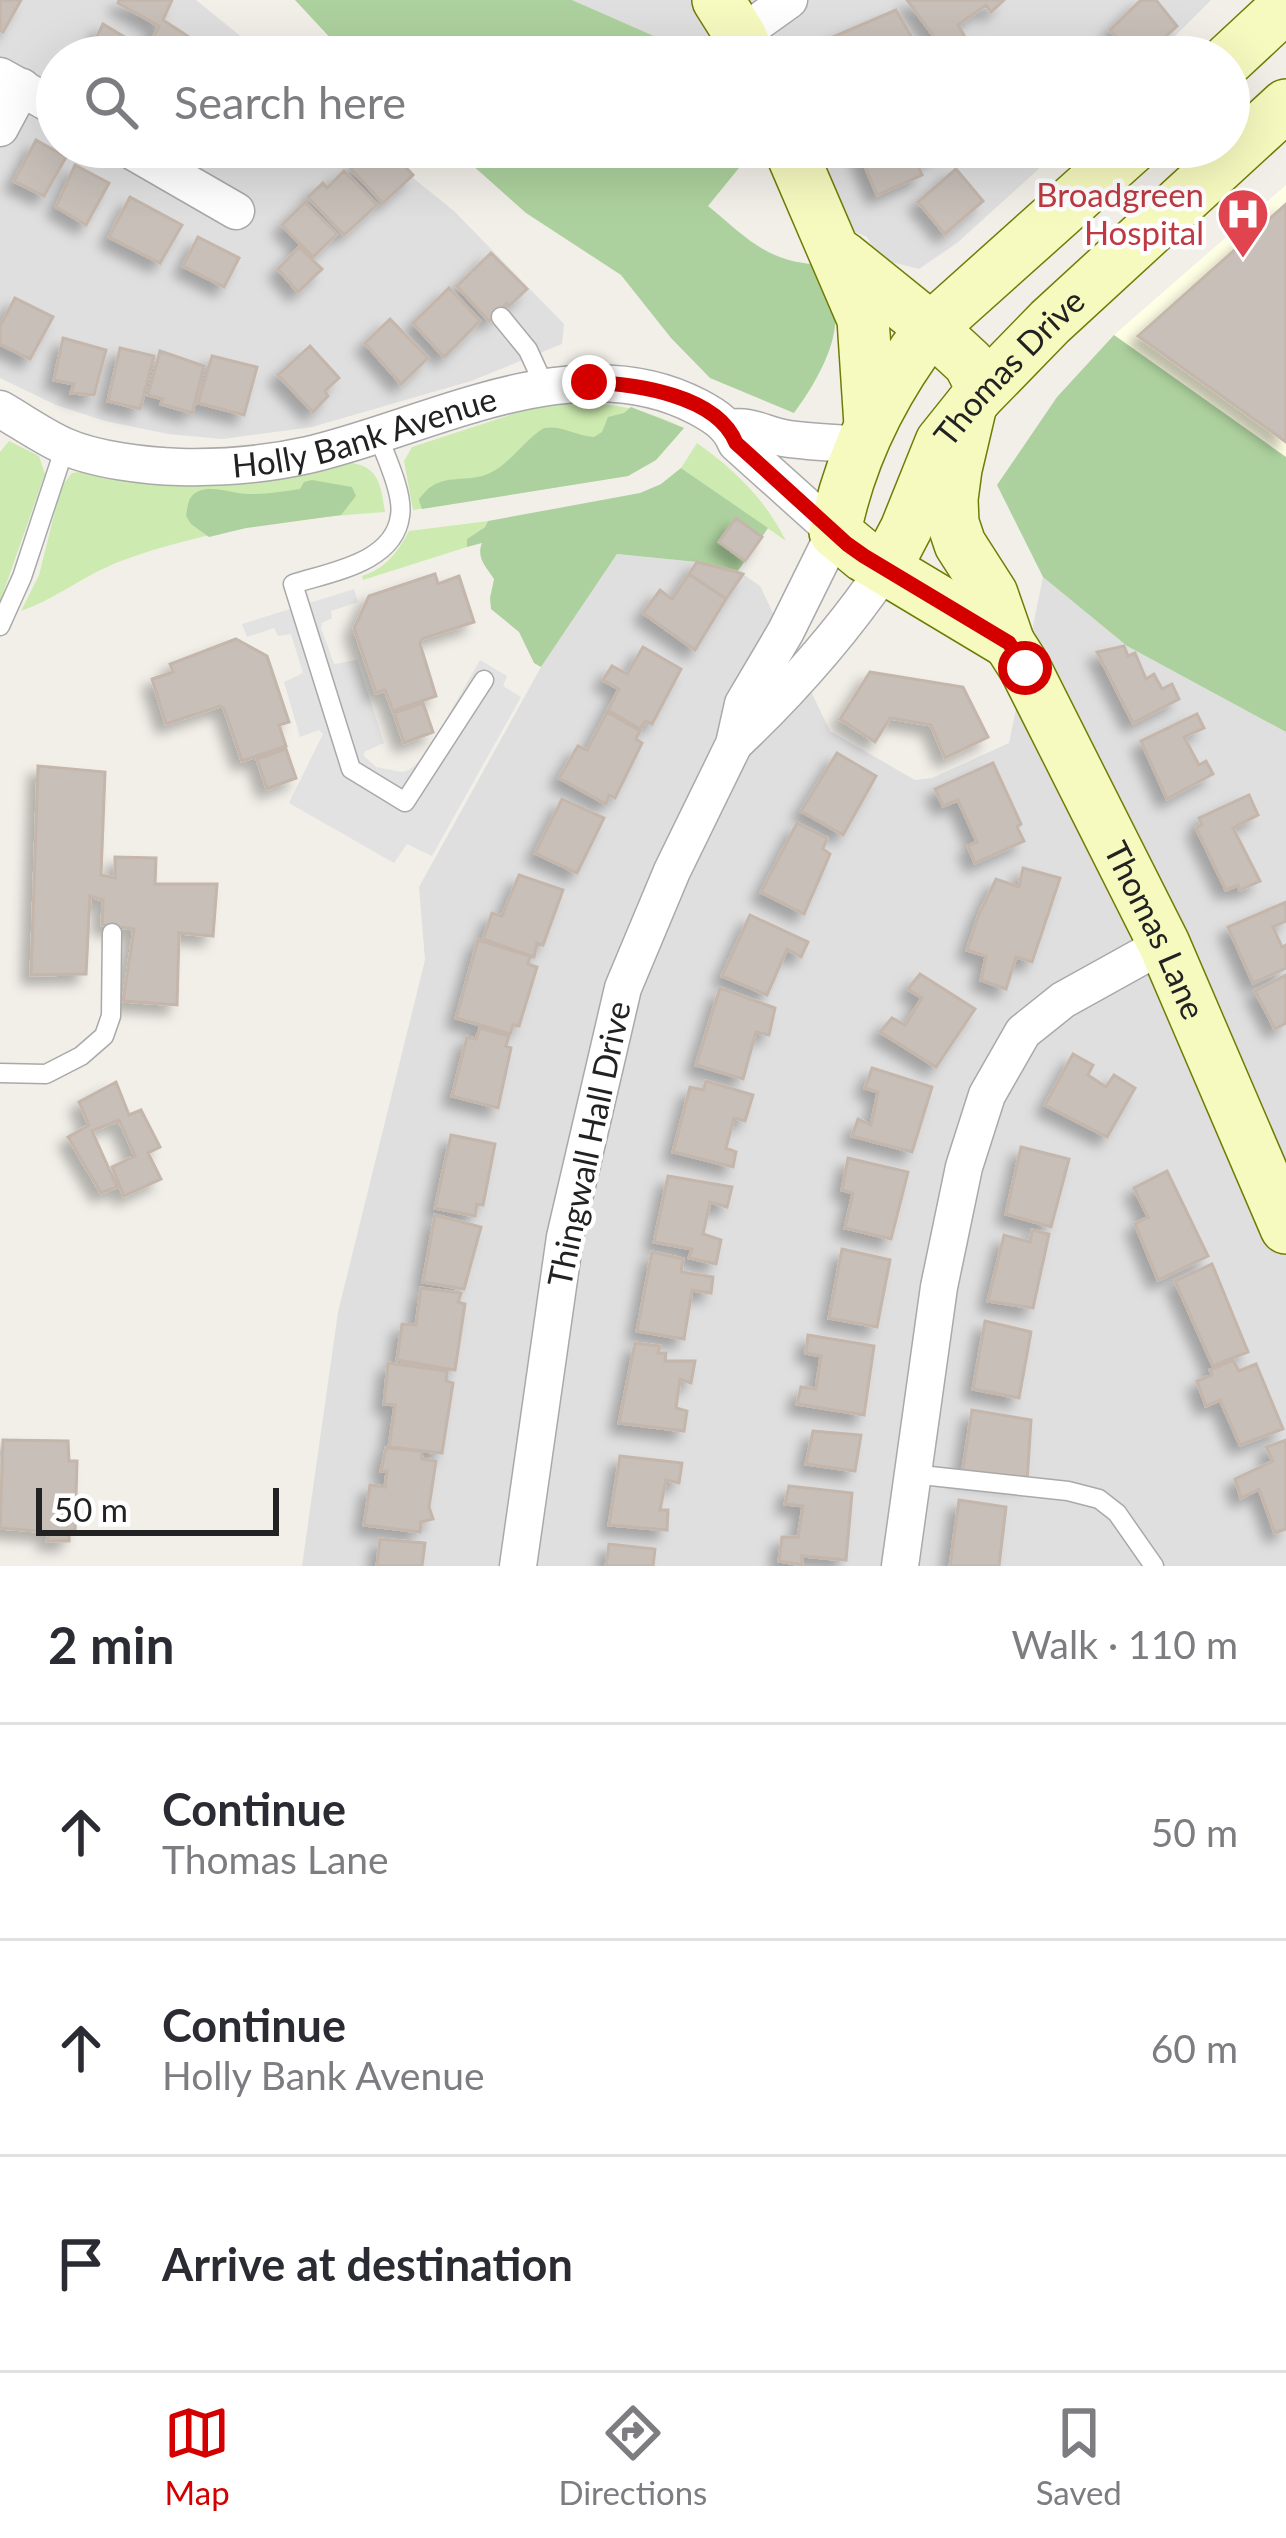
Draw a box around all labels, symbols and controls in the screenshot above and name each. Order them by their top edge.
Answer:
search box [36,36,1250,168]
icon: search [78,69,144,135]
text: Search here [174,75,406,129]
place label: Broadgreen Hospital [1036,174,1204,252]
hospital icon: Broadgreen Hospital [1215,186,1271,260]
street label: Thomas Drive [925,280,1092,454]
route end [562,355,616,409]
street label: Holly Bank Avenue [230,378,501,485]
route start [998,641,1052,695]
street label: Thomas Lane [1097,834,1215,1025]
street label: Thingwall Hall Drive [538,997,638,1290]
scale bar [36,1482,279,1535]
text: 50 m [54,1489,128,1529]
text: 2 min [48,1614,174,1675]
text: Walk · 110 m [1011,1621,1238,1667]
text: Continue [162,1782,346,1836]
icon: ahead [48,1799,114,1865]
text: 50 m [1151,1809,1238,1855]
text: Thomas Lane [162,1836,389,1882]
text: Continue [162,1998,346,2052]
icon: ahead [48,2015,114,2081]
text: 60 m [1151,2025,1238,2071]
text: Holly Bank Avenue [162,2052,484,2098]
icon: arrive [48,2231,114,2297]
text: Arrive at destination [162,2237,573,2291]
tab: Map [164,2400,230,2512]
tab: Directions [558,2400,707,2512]
tab: Saved [1036,2400,1122,2512]

